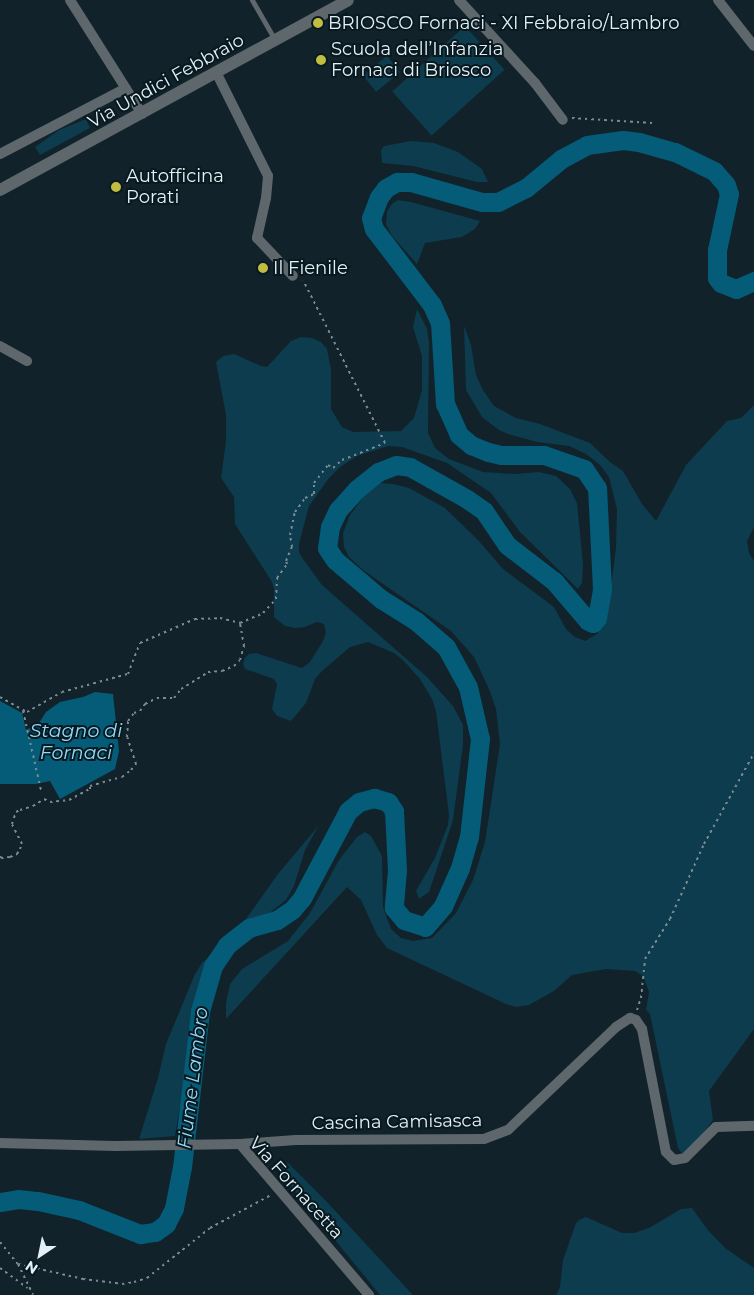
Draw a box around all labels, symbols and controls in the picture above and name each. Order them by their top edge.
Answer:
place label: BRIOSCO Fornaci - XI Febbraio/Lambro [328,12,680,34]
marker: BRIOSCO Fornaci - XI Febbraio/Lambro [312,17,324,29]
street label: Via Undici Febbraio [84,29,248,133]
place label: Scuola dell’Infanzia Fornaci di Briosco [331,39,503,82]
marker: Scuola dell’Infanzia Fornaci di Briosco [315,54,327,66]
place label: Autofficina Porati [126,166,224,208]
marker: Autofficina Porati [110,181,122,193]
place label: Il Fienile [273,257,348,279]
marker: Il Fienile [257,262,269,274]
water label: Stagno di Fornaci [30,720,122,764]
water label: Fiume Lambro [173,1006,213,1150]
street label: Cascina Camisasca [312,1110,482,1134]
street label: Via Fornacetta [244,1132,348,1244]
north arrow [15,1230,65,1280]
text: N [22,1257,41,1278]

